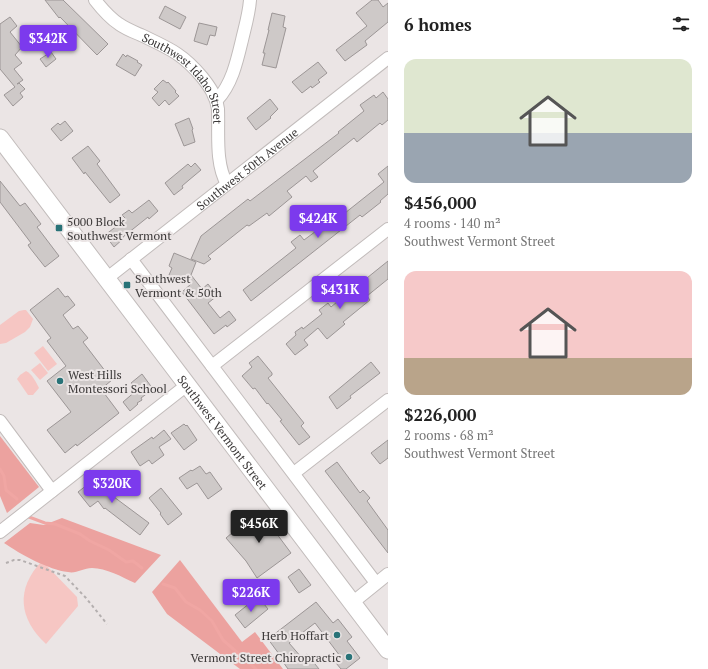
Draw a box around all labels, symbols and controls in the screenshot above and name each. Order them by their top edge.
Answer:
text: 6 homes [404,13,472,36]
icon: filters [670,13,692,35]
pin: $342K [20,25,76,59]
text: $342K [29,29,67,47]
street label: Southwest Idaho Street [140,29,226,125]
icon: home [512,85,584,157]
street label: Southwest 50th Avenue [193,124,301,213]
text: $456,000 [404,191,476,214]
pin: $424K [290,205,346,239]
text: $424K [299,209,337,227]
place label: 5000 Block Southwest Vermont [67,214,172,243]
text: 4 rooms · 140 m² [404,214,501,232]
marker: 5000 Block Southwest Vermont [54,223,64,233]
text: Southwest Vermont Street [404,232,555,250]
place label: Southwest Vermont & 50th [135,271,222,300]
pin: $431K [312,276,368,310]
marker: Southwest Vermont & 50th [122,280,132,290]
text: $431K [321,280,359,298]
icon: home [512,297,584,369]
place label: West Hills Montessori School [68,367,167,396]
street label: Southwest Vermont Street [175,372,271,493]
marker: West Hills Montessori School [55,376,65,386]
text: $226,000 [404,403,476,426]
text: 2 rooms · 68 m² [404,426,494,444]
text: Southwest Vermont Street [404,444,555,462]
pin: $320K [84,470,140,504]
text: $320K [93,474,131,492]
pin: $456K [231,510,287,544]
text: $456K [240,514,278,532]
pin: $226K [223,579,279,613]
text: $226K [232,583,270,601]
place label: Herb Hoffart [261,628,330,643]
marker: Herb Hoffart [332,630,342,640]
place label: Vermont Street Chiropractic [190,650,341,665]
marker: Vermont Street Chiropractic [344,652,354,662]

